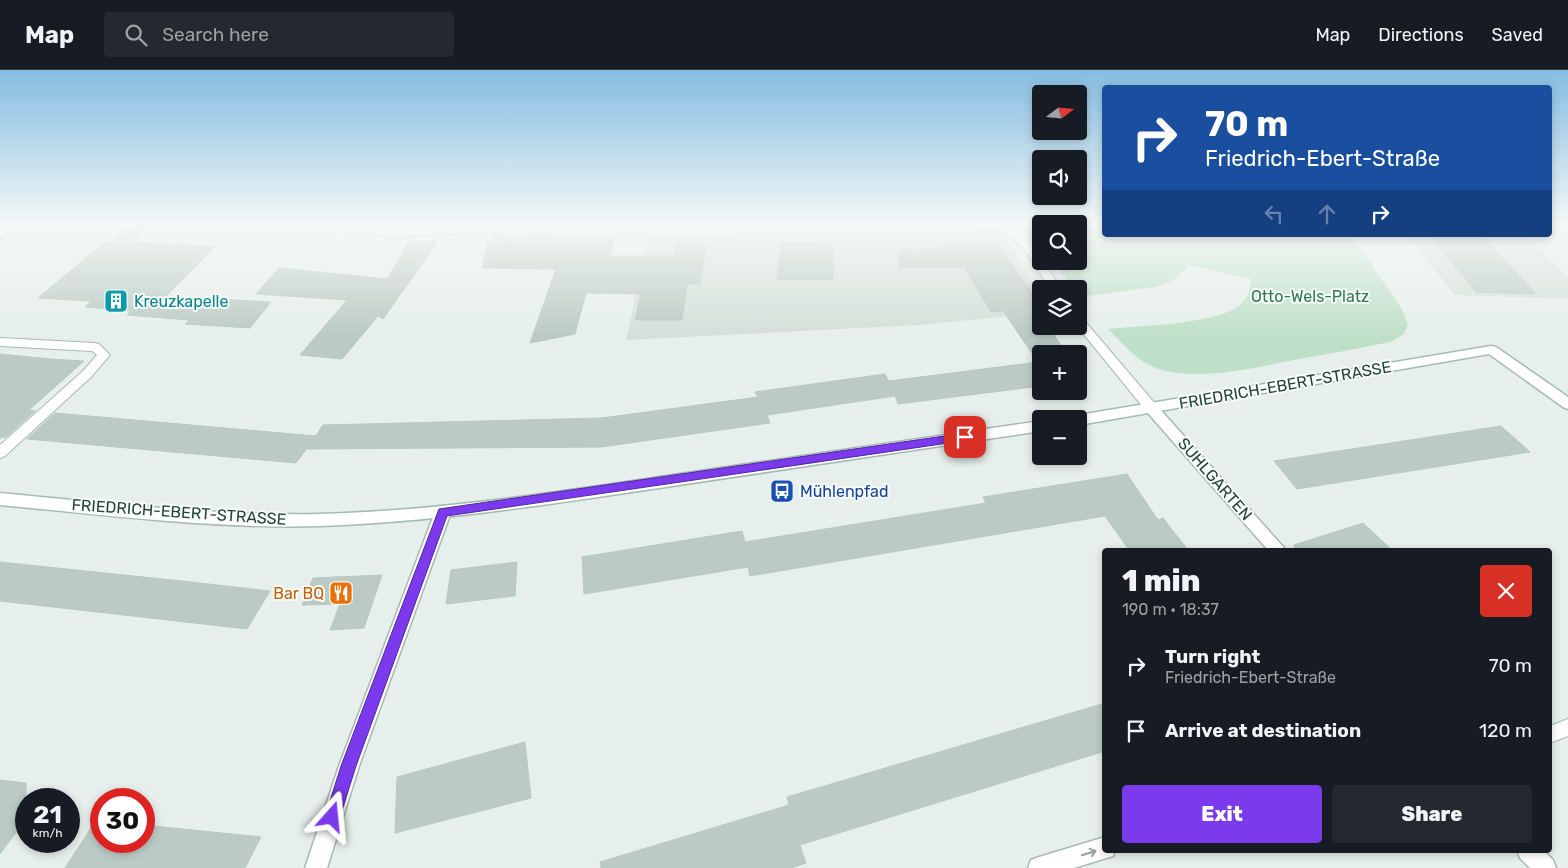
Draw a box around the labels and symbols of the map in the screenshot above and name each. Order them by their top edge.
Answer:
north arrow [1032,85,1088,140]
park label: Otto-Wels-Platz [1251,287,1369,306]
building icon: Kreuzkapelle [103,288,129,314]
place label: Kreuzkapelle [134,292,228,311]
street label: FRIEDRICH-EBERT-STRASSE [1177,357,1393,413]
pin [944,416,986,458]
street label: SUHLGARTEN [1174,434,1256,524]
bus stop icon: Mühlenpfad [769,478,795,504]
place label: Mühlenpfad [800,482,888,501]
street label: FRIEDRICH-EBERT-STRASSE [71,495,287,529]
restaurant icon: Bar BQ [328,580,354,606]
place label: Bar BQ [273,584,324,603]
speed limit sign: 30 [90,788,155,853]
position arrow [305,790,357,842]
one-way arrow [1080,847,1096,857]

